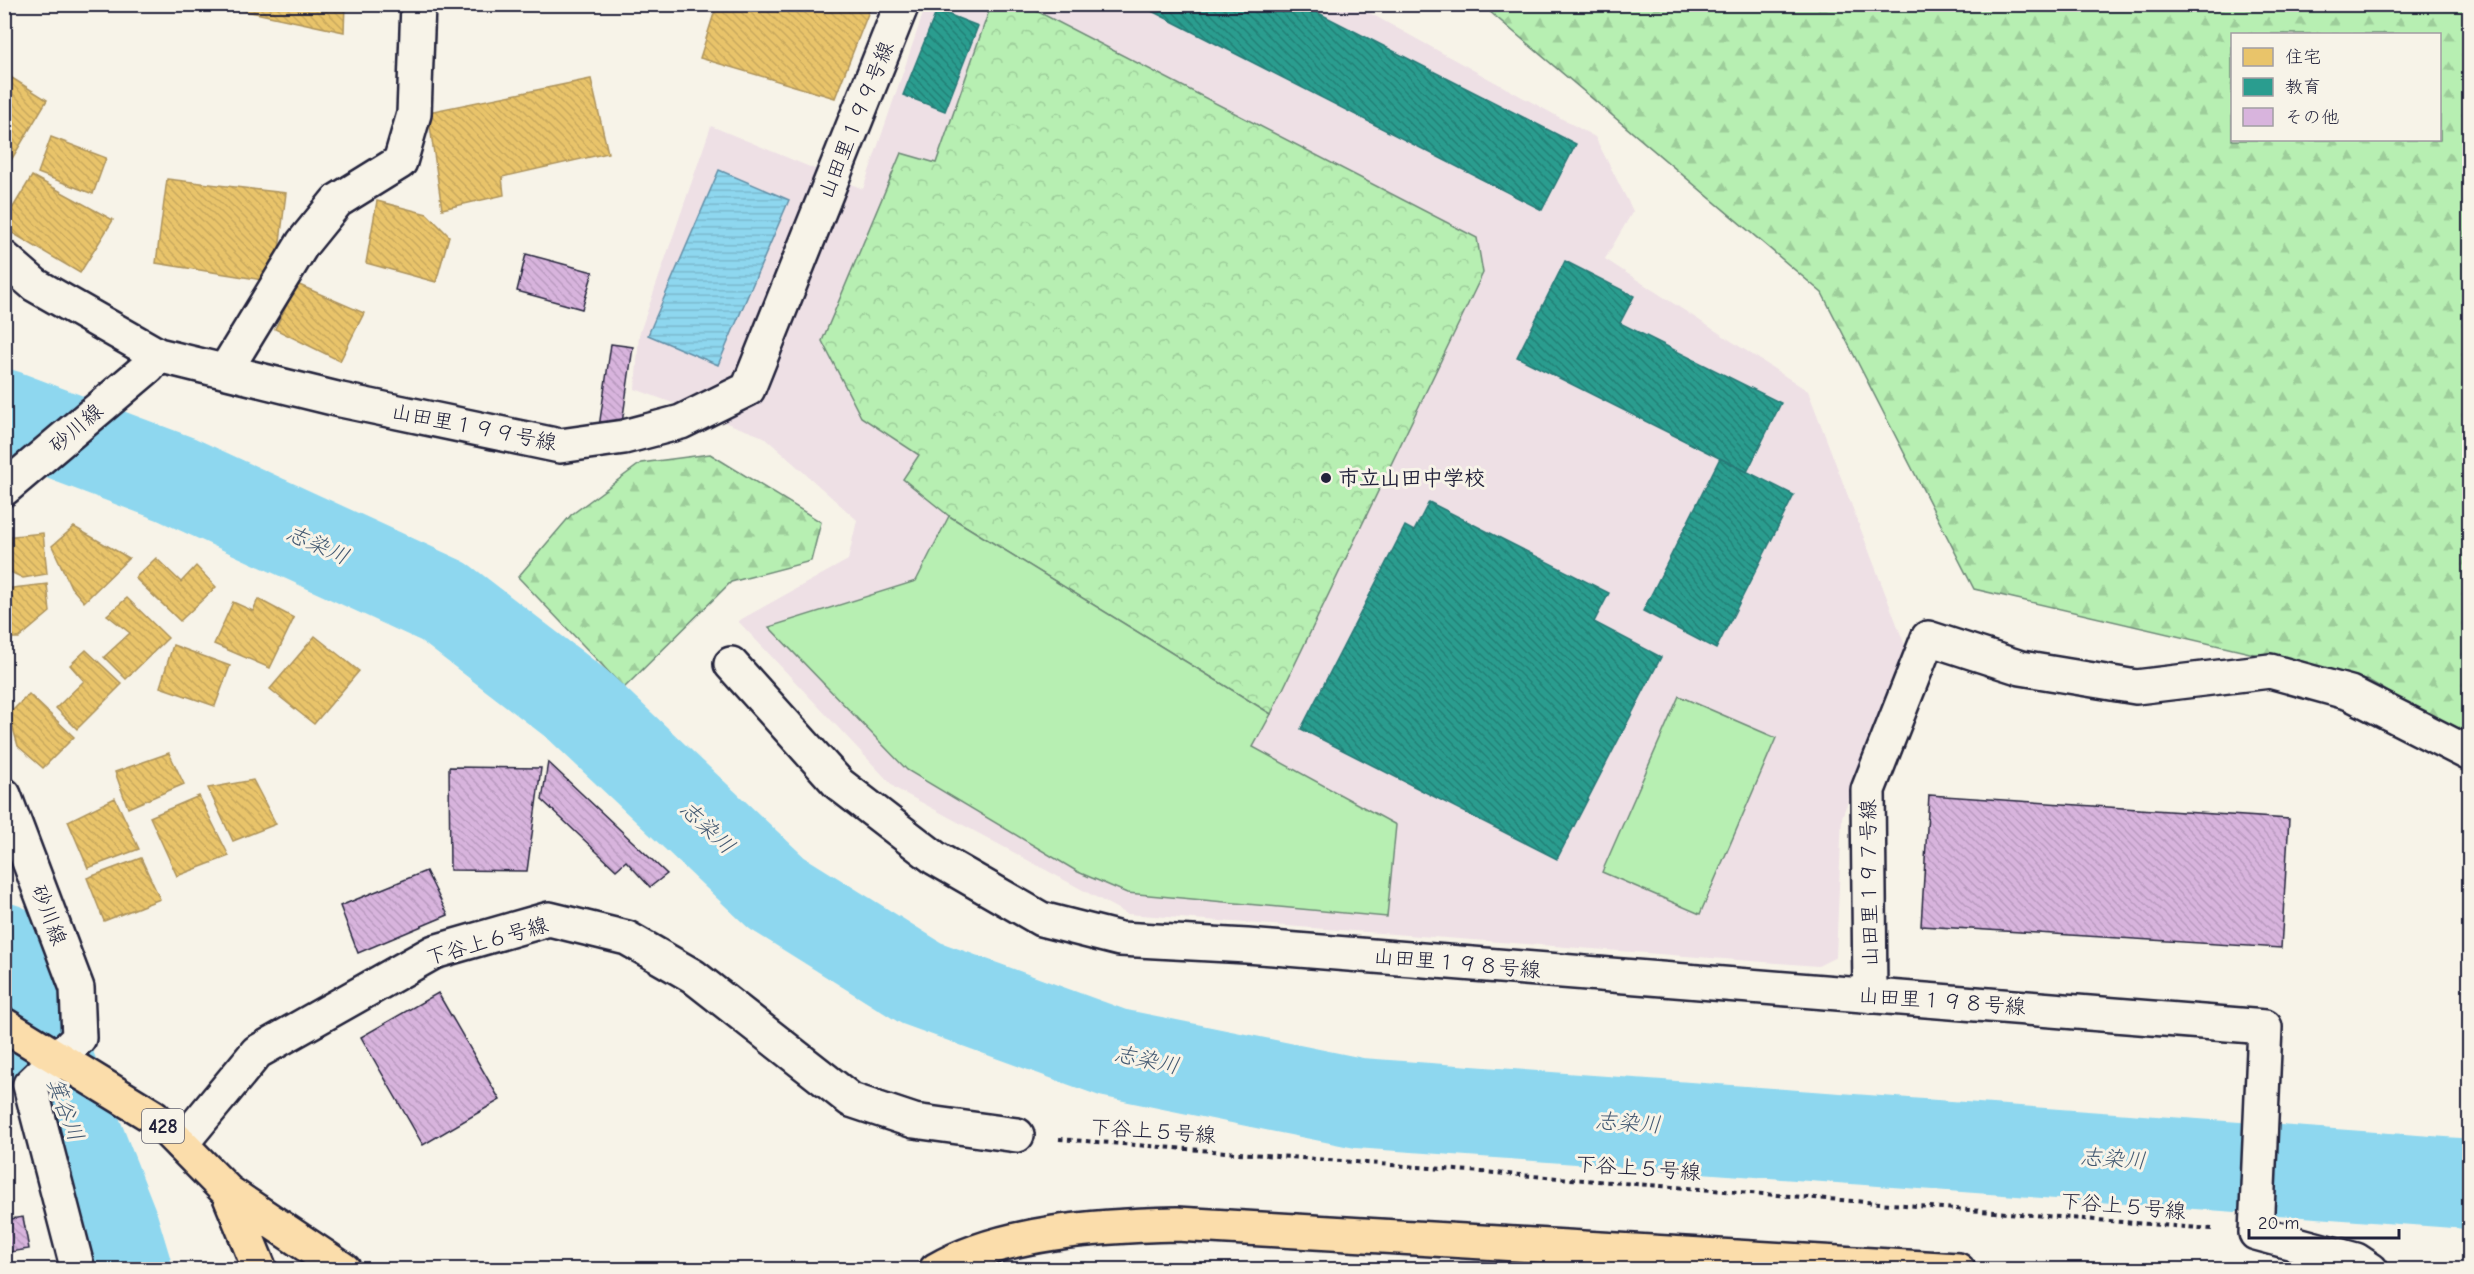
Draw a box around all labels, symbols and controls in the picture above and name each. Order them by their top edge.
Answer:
legend [2231,33,2441,141]
street label: 山田里１９９号線 [813,38,899,202]
text: 住宅 [2285,47,2321,68]
text: 教育 [2285,77,2321,98]
text: その他 [2285,107,2339,128]
street label: 砂川線 [44,398,108,458]
street label: 山田里１９９号線 [389,399,559,455]
place label: 市立山田中学校 [1338,466,1485,490]
marker: 市立山田中学校 [1319,471,1333,485]
water label: 志染川 [282,520,353,570]
water label: 志染川 [674,796,740,860]
street label: 山田里１９７号線 [1856,799,1882,967]
street label: 砂川線 [27,881,71,949]
street label: 下谷上６号線 [423,912,551,970]
street label: 山田里１９８号線 [1372,944,1542,982]
street label: 山田里１９８号線 [1857,983,2027,1019]
water label: 志染川 [1112,1040,1182,1080]
water label: 箕谷川 [41,1074,89,1145]
water label: 志染川 [1594,1108,1662,1138]
road number: 428 [142,1109,184,1143]
street label: 下谷上５号線 [1089,1115,1217,1147]
water label: 志染川 [2079,1144,2147,1174]
street label: 下谷上５号線 [1574,1152,1702,1184]
street label: 下谷上５号線 [2059,1189,2187,1223]
scale bar [2249,1202,2399,1240]
text: 20 m [2258,1213,2299,1234]

